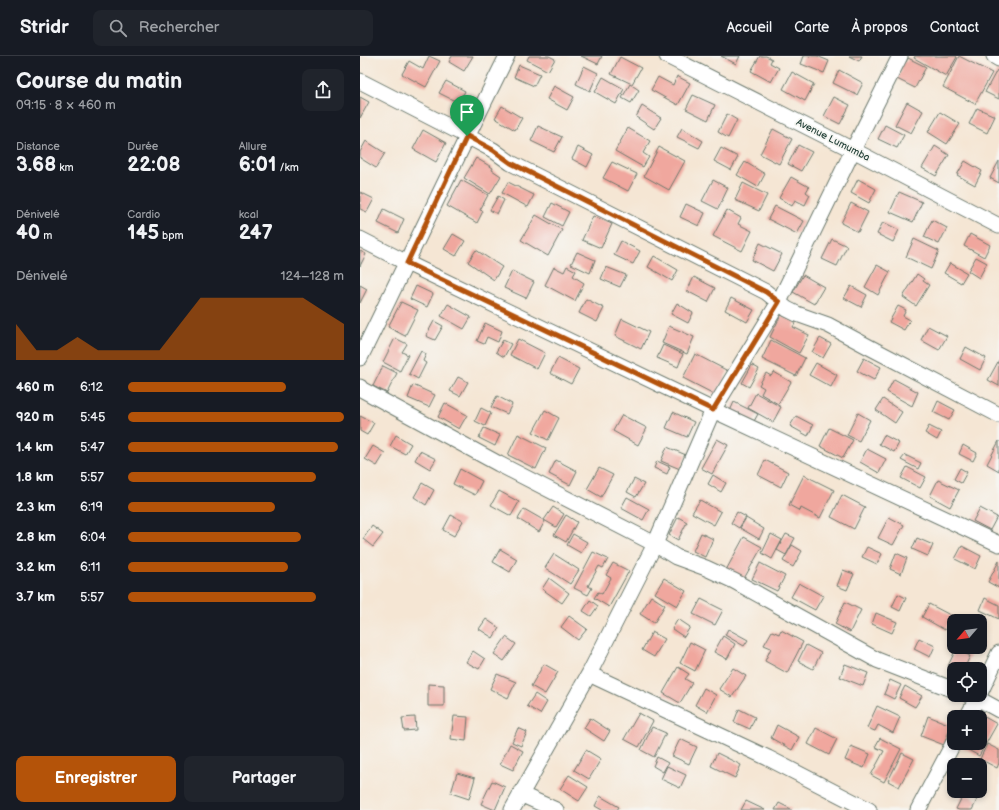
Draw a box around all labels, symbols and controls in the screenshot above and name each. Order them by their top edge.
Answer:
search box [93,10,373,46]
text: Stridr [20,16,69,39]
icon: search [107,17,129,39]
text: Rechercher [139,18,219,37]
text: Accueil [726,19,772,36]
text: Carte [794,19,829,36]
text: À propos [851,19,908,36]
text: Contact [930,19,979,36]
text: Course du matin [16,68,182,95]
button: share [302,69,344,111]
pin [450,95,484,136]
text: 09:15 · 8 × 460 m [16,97,116,113]
icon: arrive [456,101,478,123]
street label: Avenue Lumumba [794,116,872,164]
text: Distance [16,140,60,153]
text: Durée [127,140,158,153]
text: Allure [239,140,267,153]
text: 3.68 [16,153,56,177]
text: 22:08 [127,153,181,177]
text: 6:01 [239,153,276,177]
text: km [56,161,74,174]
text: /km [276,161,299,174]
text: Dénivelé [16,208,60,221]
text: Cardio [127,208,160,221]
text: kcal [239,208,258,221]
text: 40 [16,221,40,245]
text: 145 [127,221,159,245]
text: 247 [239,221,273,245]
text: m [40,229,52,242]
text: bpm [159,229,184,242]
text: Dénivelé [16,268,67,284]
text: 124–128 m [280,268,344,284]
text: 460 m [16,379,54,395]
text: 6:12 [80,379,103,395]
text: 920 m [16,409,54,425]
text: 5:45 [80,409,105,425]
text: 1.4 km [16,439,53,455]
text: 5:47 [80,439,104,455]
text: 1.8 km [16,469,54,485]
text: 5:57 [80,469,104,485]
text: 2.3 km [16,499,56,515]
text: 6:19 [80,499,103,515]
text: 2.8 km [16,529,56,545]
text: 6:04 [80,529,106,545]
text: 3.2 km [16,559,56,575]
text: 6:11 [80,559,101,575]
text: 3.7 km [16,589,55,605]
text: 5:57 [80,589,104,605]
north arrow [947,614,987,654]
map controls [947,614,987,798]
button: locate [947,662,987,702]
button: + [947,710,987,750]
button: Enregistrer [16,756,176,802]
button: Partager [184,756,344,802]
button: − [947,758,987,798]

